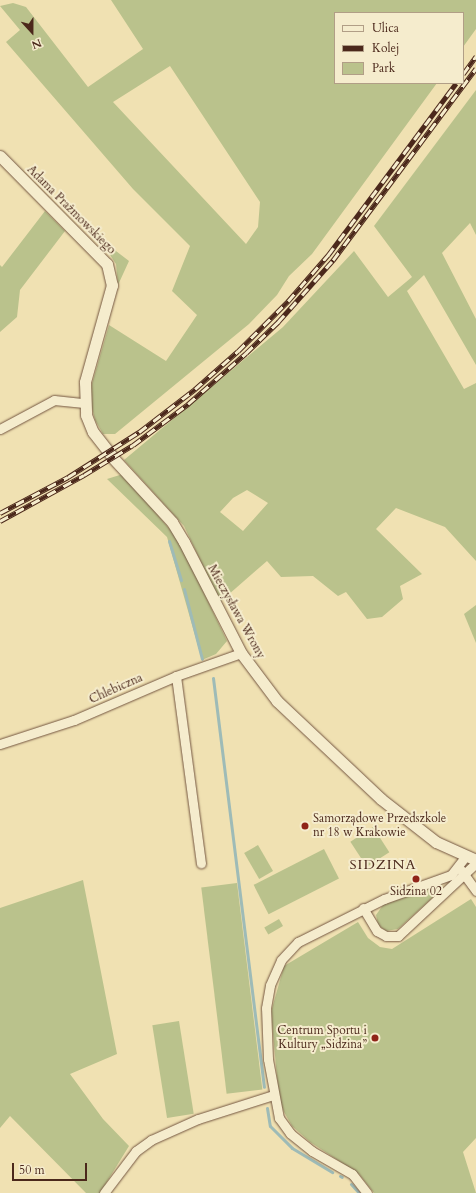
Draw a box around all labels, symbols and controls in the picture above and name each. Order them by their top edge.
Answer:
north arrow [12,12,52,52]
legend [334,12,464,84]
text: Ulica [372,20,399,36]
text: N [29,35,44,52]
text: Kolej [372,40,399,56]
text: Park [372,60,395,76]
street label: Adama Prażmowskiego [24,163,118,257]
street label: Mieczysława Wrony [204,563,268,661]
street label: Chlebiczna [87,671,145,707]
place label: Samorządowe Przedszkole nr 18 w Krakowie [313,812,446,840]
marker: Samorządowe Przedszkole nr 18 w Krakowie [300,821,310,831]
district label: SIDZINA [350,857,416,873]
marker: Sidzina 02 [411,874,421,884]
place label: Sidzina 02 [390,885,442,899]
place label: Centrum Sportu i Kultury „Sidzina” [277,1024,367,1052]
marker: Centrum Sportu i Kultury „Sidzina” [370,1033,380,1043]
scale bar [14,1155,89,1181]
text: 50 m [19,1162,45,1178]

